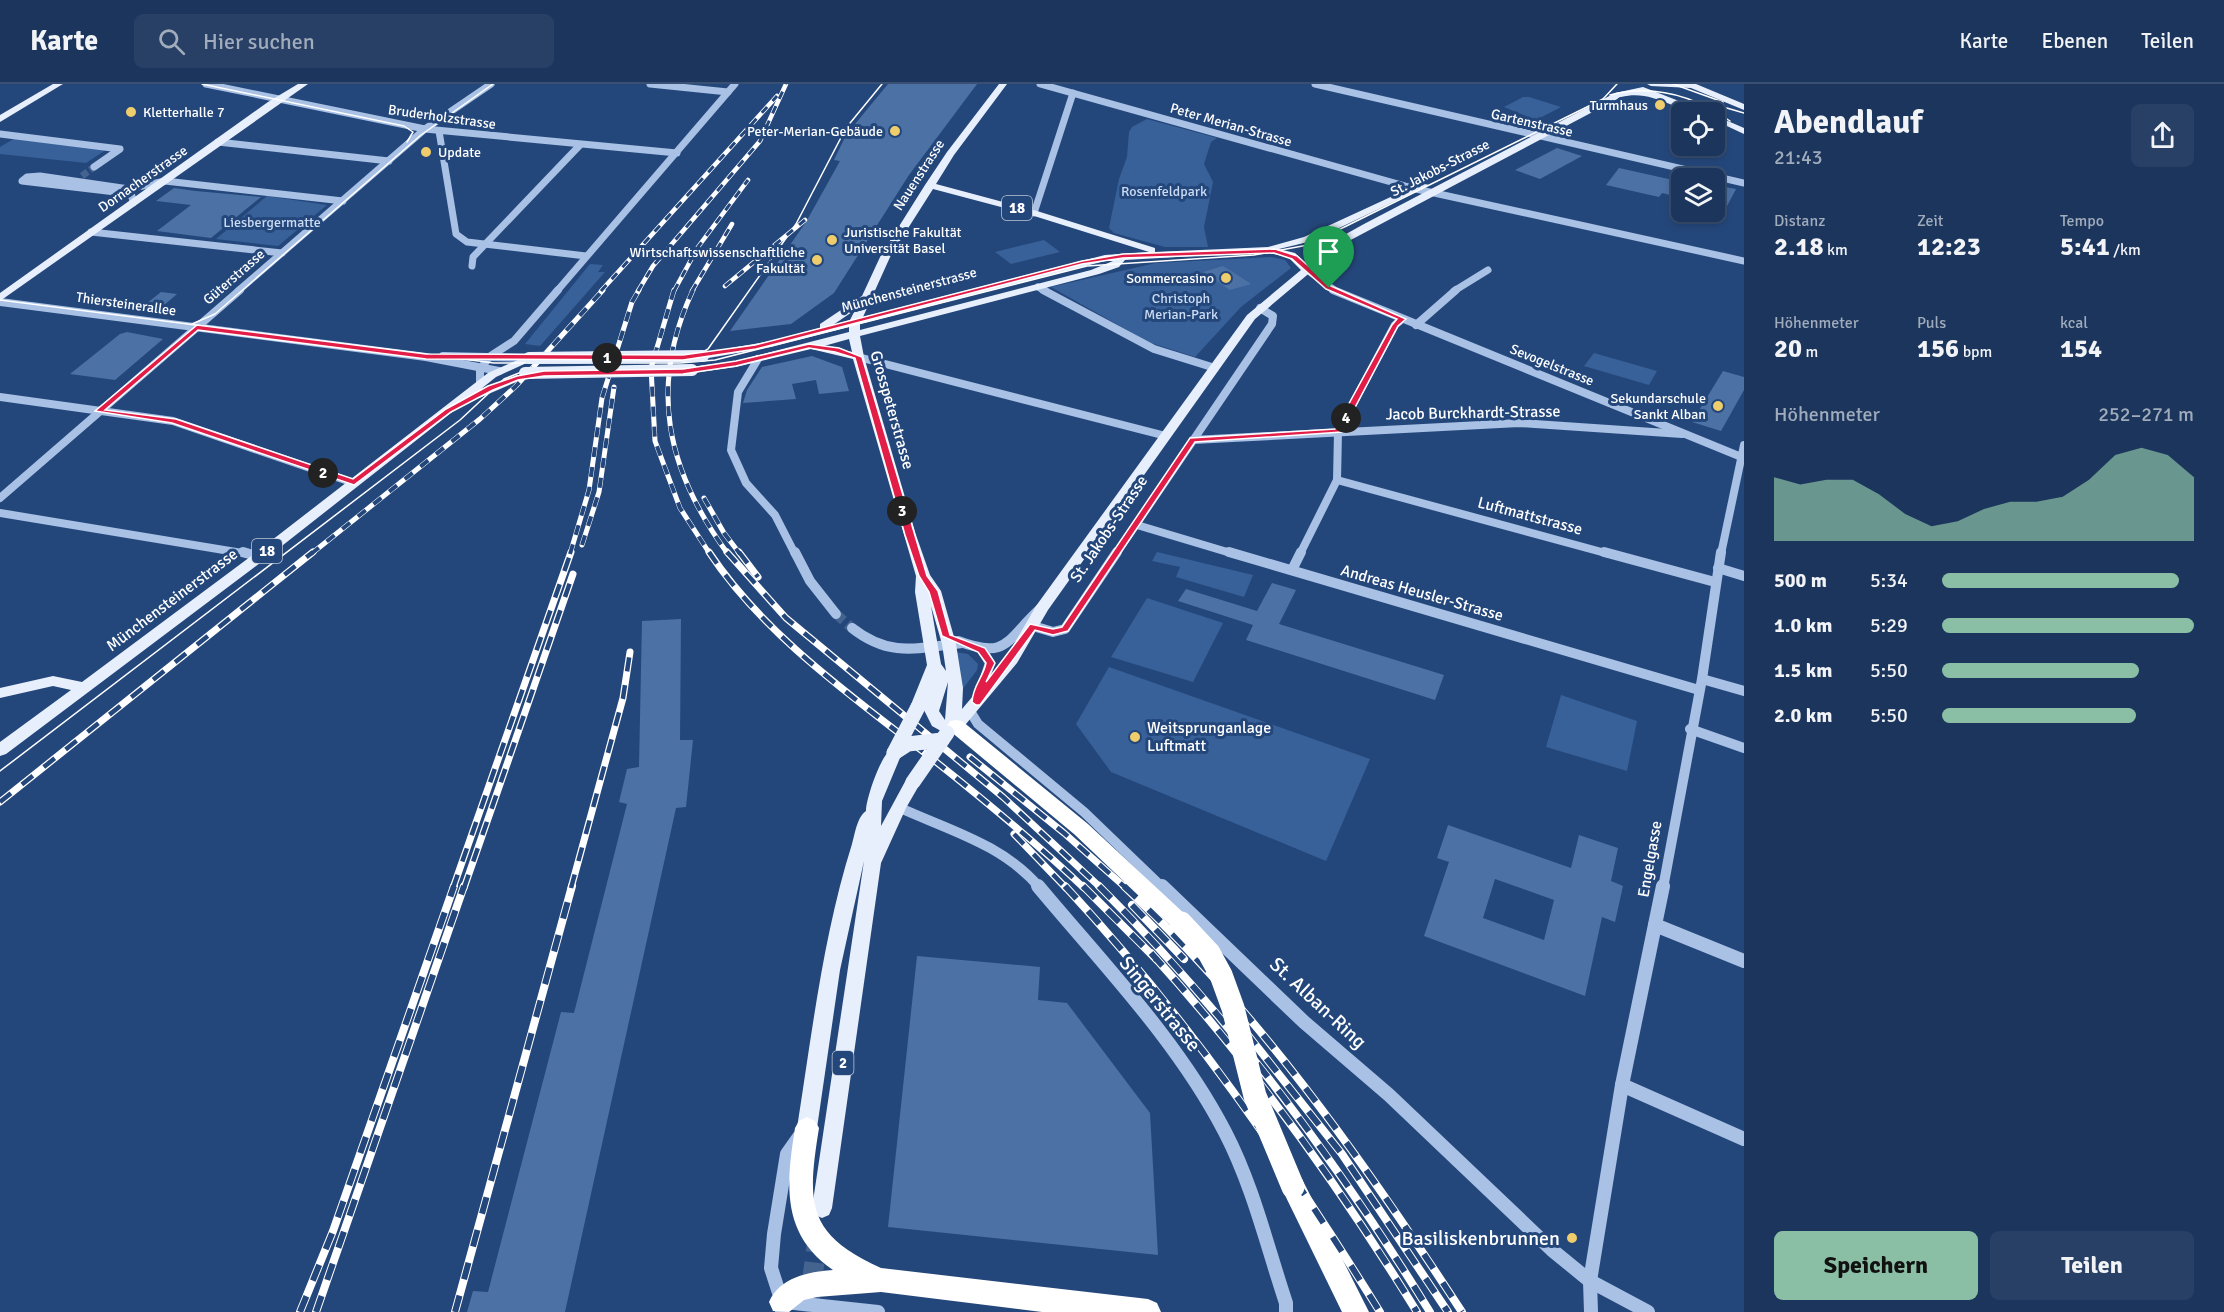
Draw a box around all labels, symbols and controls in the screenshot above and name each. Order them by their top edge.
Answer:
search box [134,14,554,68]
text: Karte [30,24,98,58]
icon: search [155,25,188,58]
text: Hier suchen [203,28,315,55]
text: Karte [1959,28,2008,54]
text: Ebenen [2041,28,2108,54]
text: Teilen [2141,28,2194,54]
place label: Turmhaus [1590,97,1648,114]
marker: Turmhaus [1653,98,1667,112]
street label: Peter Merian-Strasse [1168,99,1294,151]
street label: Bruderholzstrasse [387,101,497,133]
map controls [1671,102,1725,222]
button: locate [1671,102,1725,156]
text: Abendlauf [1774,102,1922,143]
place label: Kletterhalle 7 [143,104,224,121]
button: share [2131,104,2194,167]
marker: Kletterhalle 7 [124,105,138,119]
street label: Gartenstrasse [1489,105,1575,141]
place label: Peter-Merian-Gebäude [747,123,883,140]
marker: Peter-Merian-Gebäude [888,124,902,138]
street label: Nauenstrasse [890,136,948,214]
street label: St. Jakobs-Strasse [1388,136,1492,200]
street label: Dornacherstrasse [95,142,191,216]
place label: Update [438,144,481,161]
marker: Update [419,145,433,159]
text: 21:43 [1774,145,1823,170]
button: layers [1671,168,1725,222]
park label: Rosenfeldpark [1121,183,1207,200]
road number: 18 [1002,196,1032,220]
text: Distanz [1774,211,1825,231]
text: Zeit [1917,211,1943,231]
text: Tempo [2060,211,2104,231]
park label: Liesbergermatte [223,214,321,231]
place label: Juristische Fakultät Universität Basel [844,224,962,257]
pin [1303,226,1354,288]
text: 2.18 [1774,231,1824,263]
text: 12:23 [1917,231,1981,263]
text: 5:41 [2060,231,2110,263]
marker: Juristische Fakultät Universität Basel [825,233,839,247]
icon: arrive [1312,235,1345,268]
text: km [1824,240,1848,260]
text: /km [2110,240,2141,260]
place label: Wirtschaftswissenschaftliche Fakultät [630,244,805,277]
street label: Güterstrasse [200,246,268,308]
marker: Wirtschaftswissenschaftliche Fakultät [810,253,824,267]
street label: Münchensteinerstrasse [839,264,979,316]
place label: Sommercasino [1126,270,1214,287]
marker: Sommercasino [1219,271,1233,285]
street label: Thiersteinerallee [75,289,177,319]
park label: Christoph Merian-Park [1144,290,1218,323]
text: Höhenmeter [1774,313,1859,333]
text: Puls [1917,313,1946,333]
text: kcal [2060,313,2088,333]
text: 20 [1774,333,1802,365]
text: 156 [1917,333,1959,365]
text: 154 [2060,333,2102,365]
street label: Sevogelstrasse [1508,340,1596,390]
text: m [1802,342,1818,362]
text: bpm [1959,342,1992,362]
pin: 1 [592,343,622,373]
text: 1 [603,348,611,368]
street label: Grosspeterstrasse [866,348,918,472]
place label: Sekundarschule Sankt Alban [1610,390,1706,423]
marker: Sekundarschule Sankt Alban [1711,399,1725,413]
street label: Jacob Burckhardt-Strasse [1385,401,1561,425]
text: Höhenmeter [1774,402,1880,427]
text: 252–271 m [2098,402,2194,427]
pin: 4 [1331,403,1361,433]
text: 4 [1342,408,1350,428]
pin: 2 [308,458,338,488]
text: 2 [319,463,327,483]
street label: St. Jakobs-Strasse [1066,472,1152,586]
street label: Luftmattstrasse [1475,492,1585,540]
pin: 3 [887,496,917,526]
text: 3 [898,501,906,521]
road number: 18 [252,539,282,563]
street label: Münchensteinerstrasse [102,544,242,656]
street label: Andreas Heusler-Strasse [1338,560,1506,626]
text: 500 m [1774,568,1827,593]
text: 5:34 [1870,568,1908,593]
text: 1.0 km [1774,613,1832,638]
text: 5:29 [1870,613,1908,638]
text: 1.5 km [1774,658,1832,683]
text: 5:50 [1870,658,1908,683]
text: 2.0 km [1774,703,1832,728]
text: 5:50 [1870,703,1908,728]
place label: Weitsprunganlage Luftmatt [1147,718,1271,756]
marker: Weitsprunganlage Luftmatt [1128,730,1142,744]
street label: Engelgasse [1633,819,1667,899]
street label: Singerstrasse [1114,951,1206,1057]
street label: St. Alban-Ring [1264,952,1372,1054]
road number: 2 [832,1051,854,1075]
place label: Basiliskenbrunnen [1401,1226,1560,1251]
marker: Basiliskenbrunnen [1565,1231,1579,1245]
button: Speichern [1774,1231,1978,1300]
button: Teilen [1990,1231,2194,1300]

